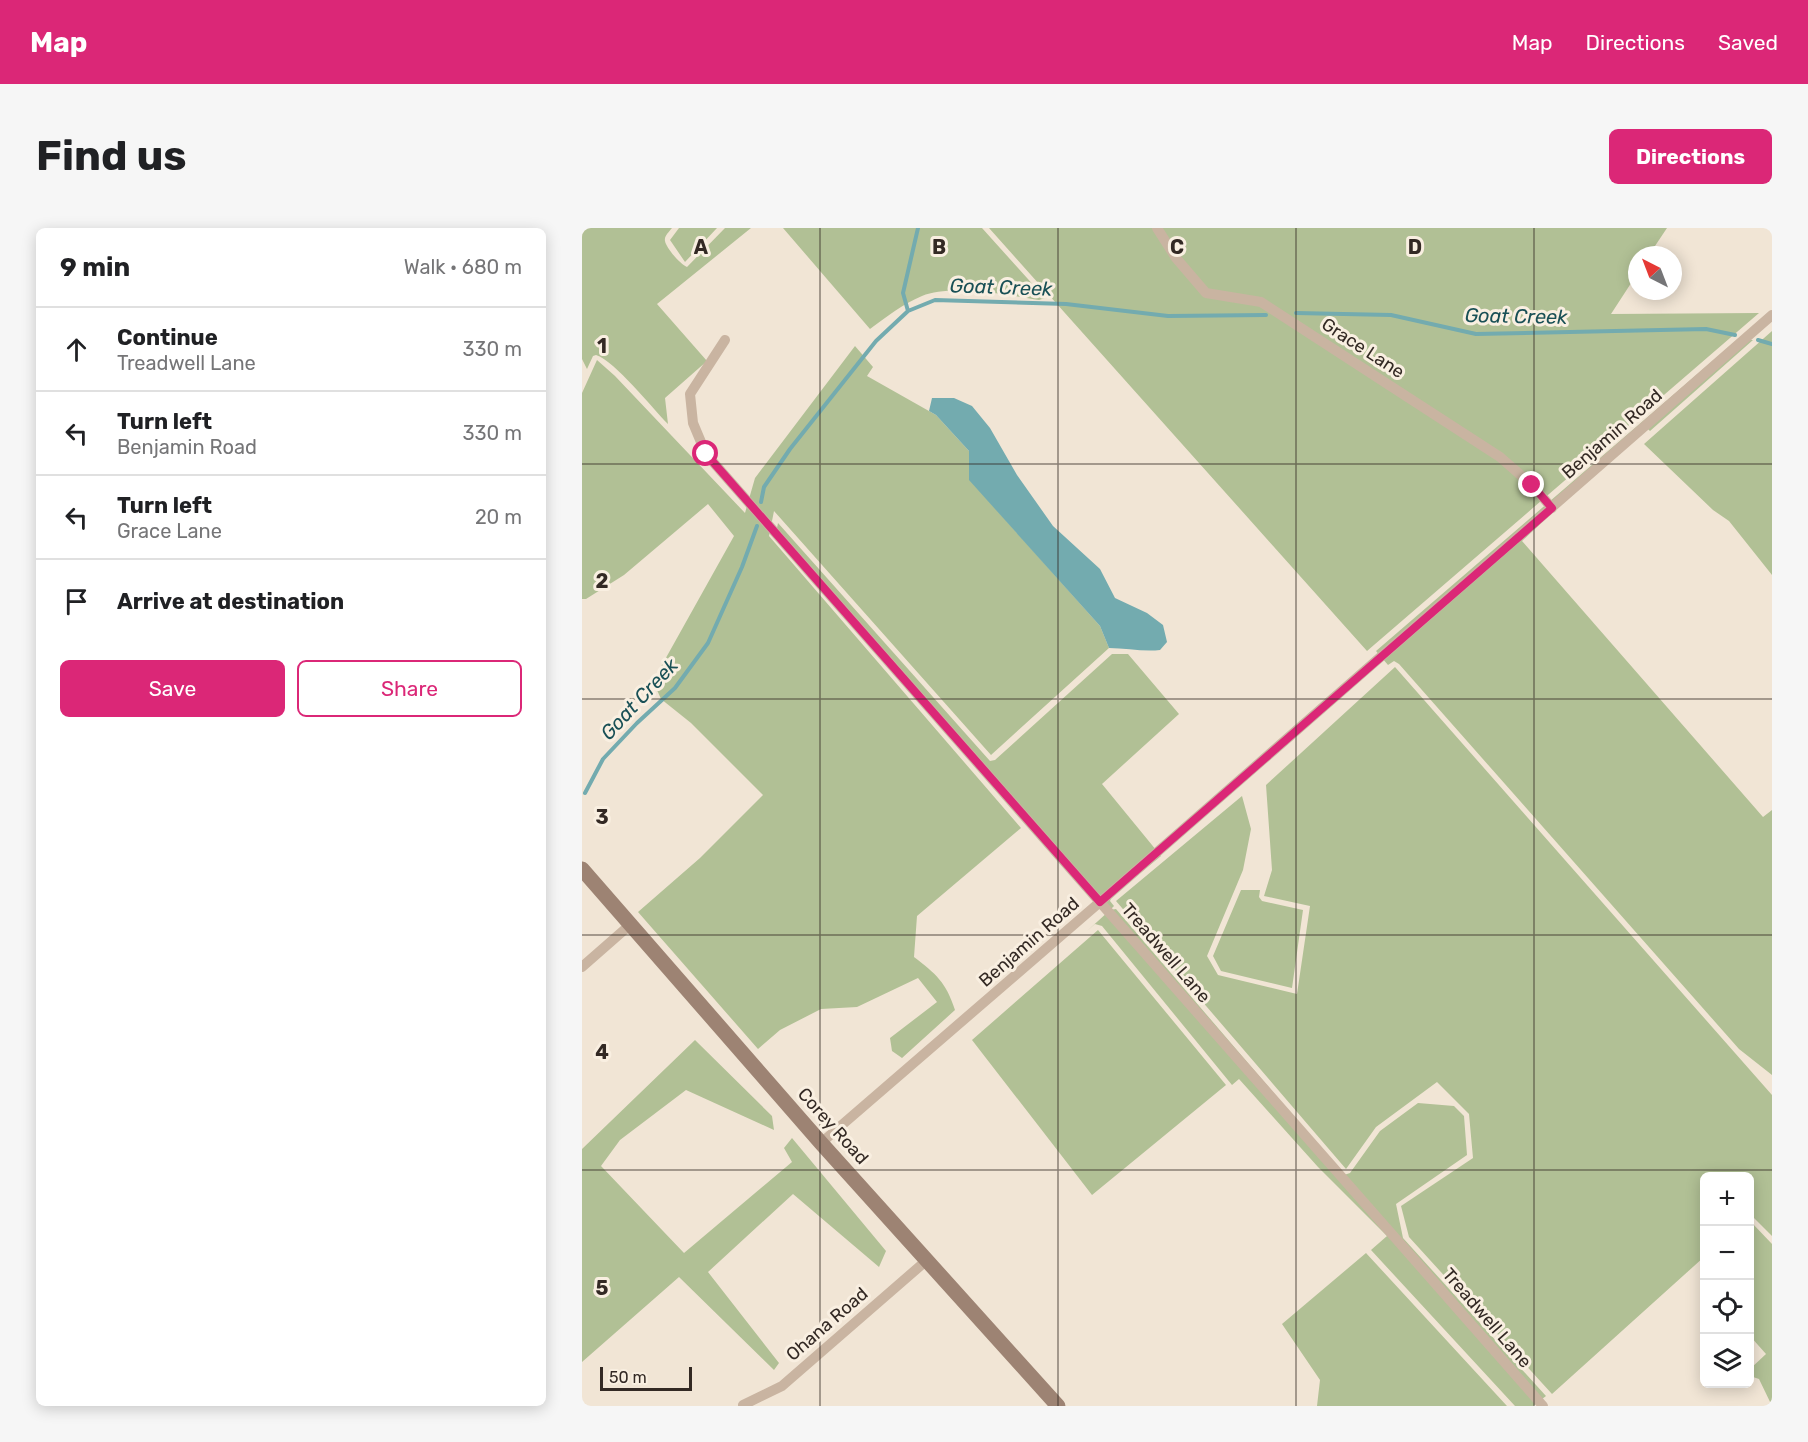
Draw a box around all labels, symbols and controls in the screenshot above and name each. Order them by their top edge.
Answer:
text: Map [30,26,87,59]
text: Map [1512,30,1553,55]
text: Directions [1586,30,1685,55]
text: Saved [1718,30,1778,55]
button: Directions [1609,129,1772,184]
text: Find us [36,131,187,181]
text: A [694,235,709,259]
text: B [932,235,946,259]
text: C [1170,235,1184,259]
text: D [1408,235,1422,259]
north arrow [1628,246,1682,300]
text: 9 min [60,252,130,283]
text: Walk · 680 m [404,255,522,279]
water label: Goat Creek [949,273,1054,301]
water label: Goat Creek [1464,303,1568,329]
street label: Grace Lane [1317,313,1409,383]
text: Continue [117,324,218,351]
icon: ahead [60,333,93,366]
text: 1 [597,334,607,358]
text: 330 m [463,337,522,361]
text: Treadwell Lane [117,351,256,375]
street label: Benjamin Road [1557,384,1667,484]
text: Turn left [117,408,212,435]
icon: left [60,417,93,450]
text: 330 m [463,421,522,445]
text: Benjamin Road [117,435,257,459]
route start [692,440,718,466]
route end [1518,471,1544,497]
text: Turn left [117,492,212,519]
icon: left [60,501,93,534]
text: 20 m [475,505,522,529]
text: Grace Lane [117,519,222,543]
text: 2 [596,569,609,593]
icon: arrive [60,585,93,618]
text: Arrive at destination [117,588,344,615]
water label: Goat Creek [595,653,683,745]
button: Save [60,660,285,717]
button: Share [297,660,522,717]
text: 3 [595,805,609,829]
street label: Benjamin Road [974,892,1084,992]
street label: Treadwell Lane [1117,899,1215,1007]
text: 4 [595,1040,609,1064]
street label: Corey Road [793,1083,873,1169]
map controls [1700,1172,1754,1388]
button: + [1700,1172,1754,1226]
button: − [1700,1226,1754,1280]
street label: Treadwell Lane [1438,1264,1536,1372]
text: 5 [596,1276,609,1300]
button: locate [1700,1280,1754,1334]
street label: Ohana Road [782,1283,872,1365]
button: layers [1700,1334,1754,1388]
scale bar [600,1364,692,1392]
text: 50 m [609,1368,647,1387]

